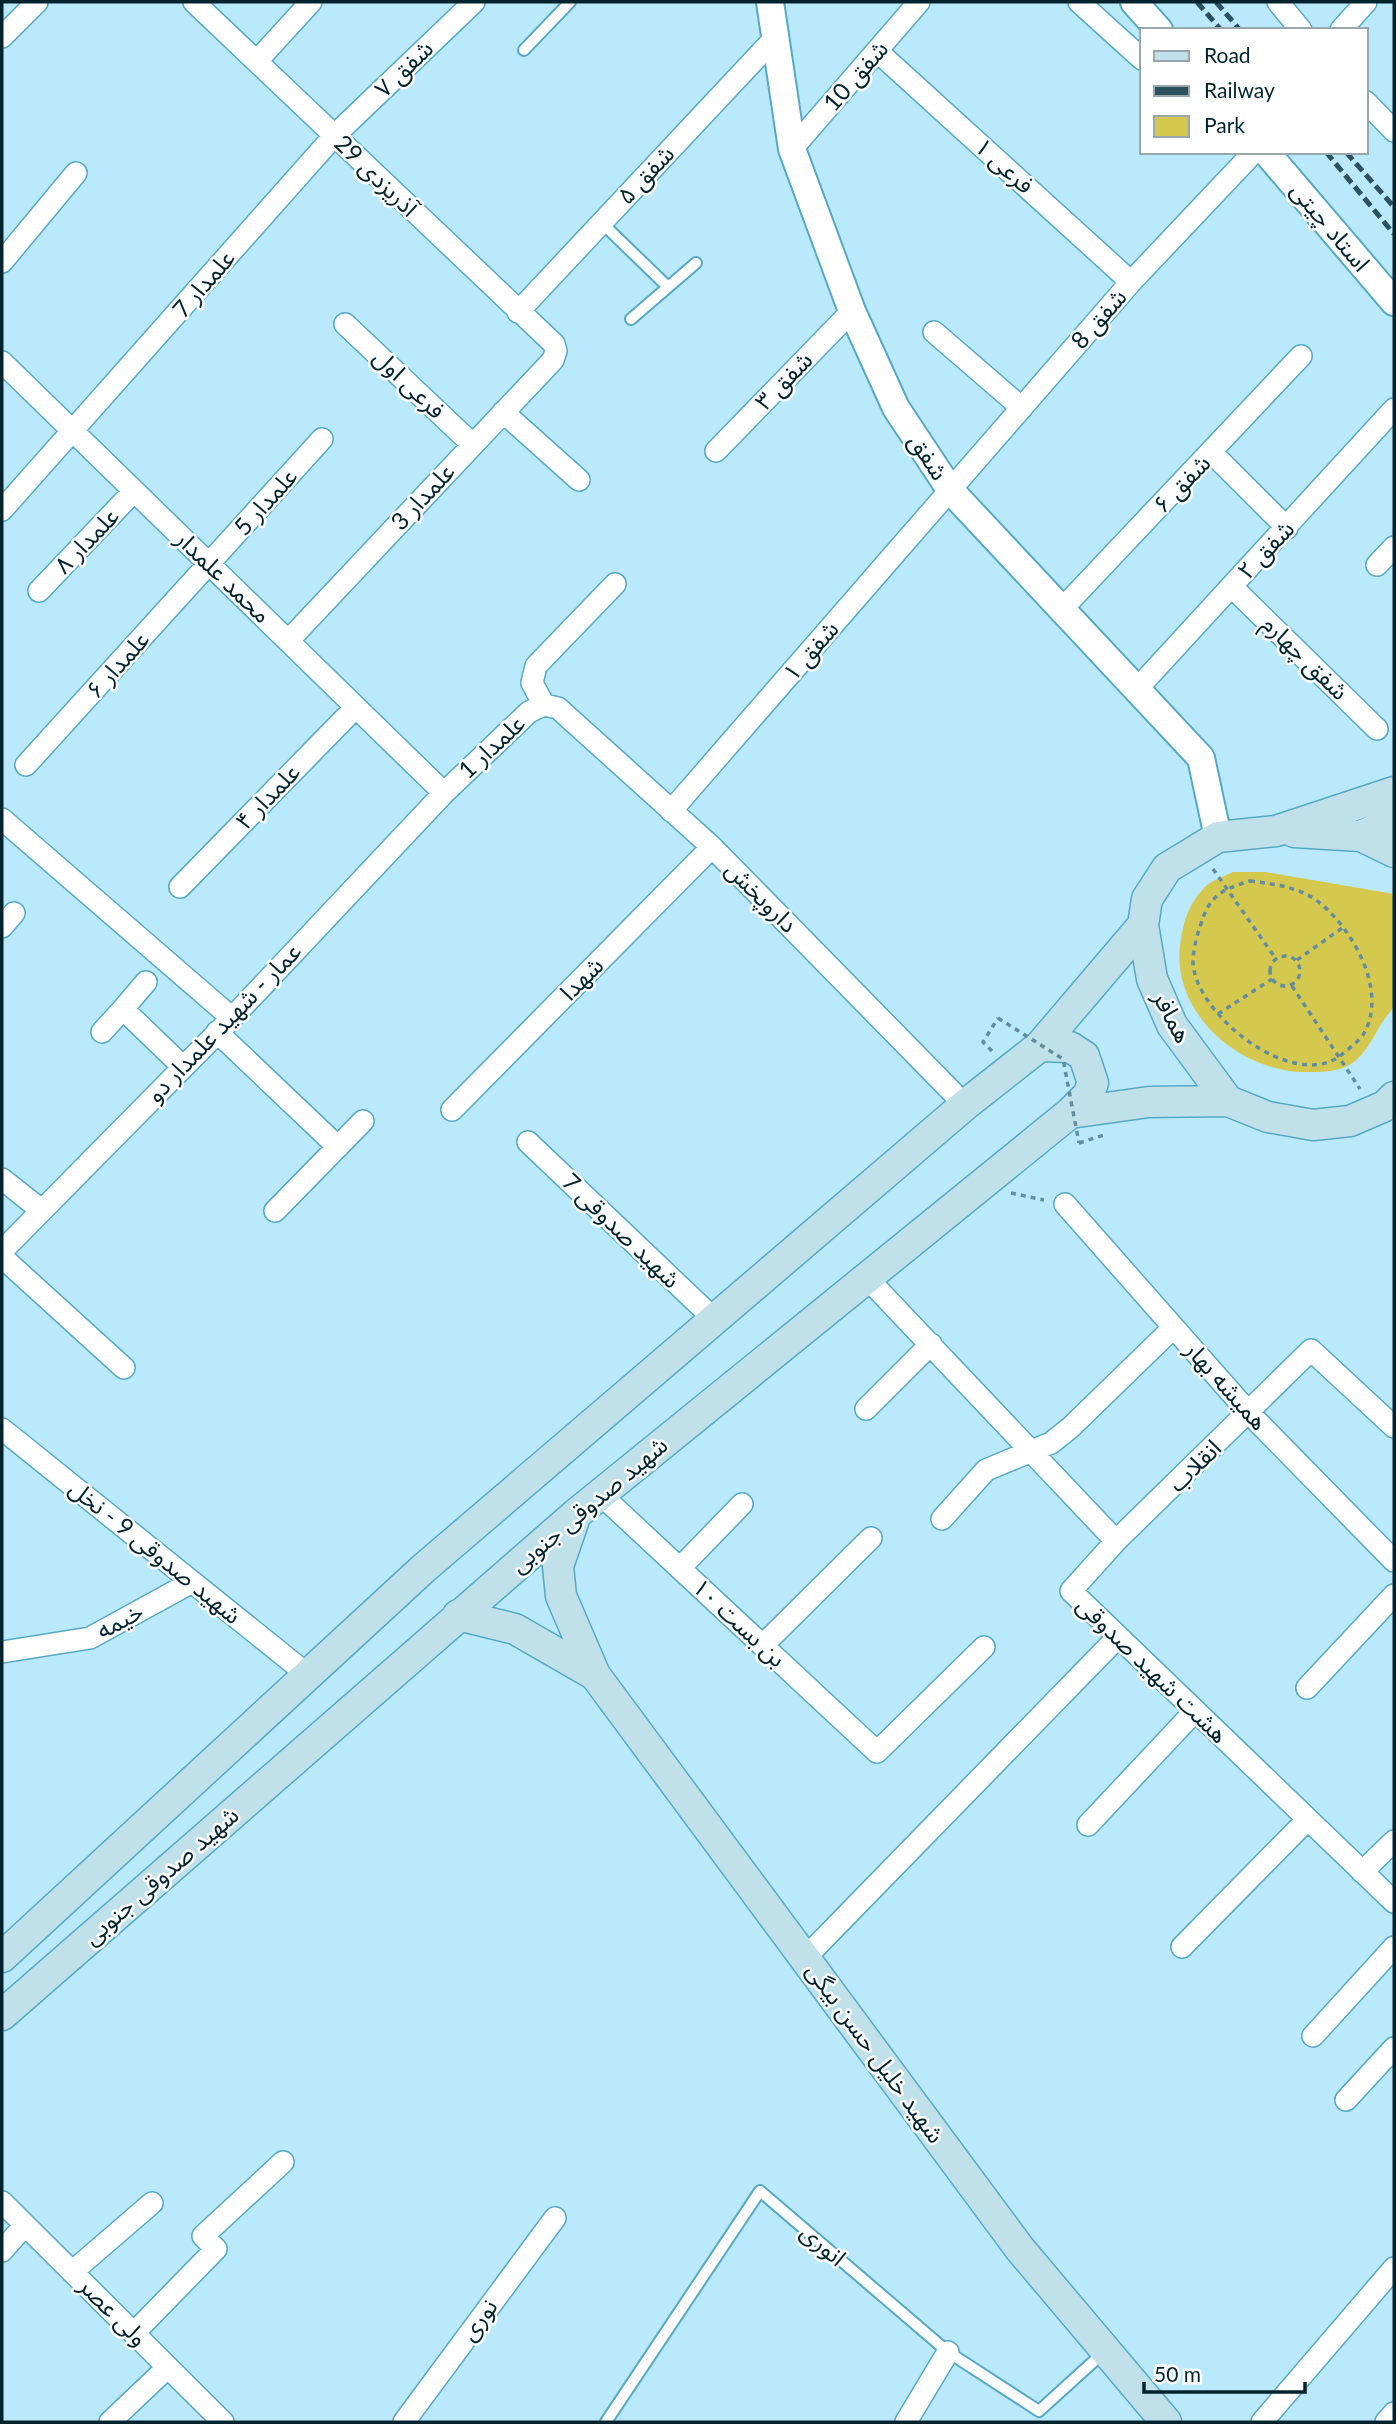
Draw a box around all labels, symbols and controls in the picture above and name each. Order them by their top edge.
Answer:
legend [1140,28,1368,154]
street label: شفق ۷ [368,33,440,104]
street label: شفق 10 [816,34,895,118]
text: Road [1204,42,1251,67]
text: Railway [1204,77,1275,102]
text: Park [1204,112,1245,137]
street label: آذریزدی 29 [329,128,426,223]
street label: فرعی ۱ [969,131,1040,200]
street label: شفق ۵ [610,139,681,211]
street label: استاد چیتی [1284,175,1377,278]
street label: علمدار 7 [166,243,241,324]
street label: شفق 8 [1064,282,1133,355]
street label: فرعی اول [367,342,452,425]
street label: شفق ۳ [748,345,819,417]
street label: شفق [902,427,955,486]
street label: شفق ۶ [1146,448,1217,520]
street label: علمدار 3 [384,457,461,536]
street label: علمدار 5 [227,461,303,541]
street label: علمدار ۸ [48,501,125,580]
street label: شفق ۲ [1230,514,1301,586]
street label: محمد علمدار [169,523,278,629]
street label: شفق چهارم [1253,609,1355,709]
street label: شفق ۱ [776,614,845,687]
street label: علمدار ۶ [79,624,155,704]
street label: علمدار 1 [452,708,531,785]
street label: علمدار ۴ [229,757,306,836]
street label: داروپخش [719,854,804,939]
street label: عمار - شهید علمدار دو [139,936,307,1108]
street label: شهدا [553,950,609,1006]
street label: همافر [1146,984,1199,1048]
street label: شهید صدوقی 7 [556,1167,687,1294]
street label: همیشه بهار [1178,1334,1274,1436]
street label: شهید صدوقی جنوبی [503,1430,673,1579]
street label: انقلاب [1161,1433,1227,1497]
street label: شهید صدوقی 9 - نخل [63,1473,248,1630]
street label: بن بست ۱۰ [687,1571,793,1672]
street label: هشت شهید صدوقی [1071,1589,1235,1749]
street label: خیمه [91,1595,148,1644]
street label: شهید صدوقی جنوبی [76,1800,244,1951]
street label: شهید خلیل حسن بیگی [801,1956,952,2148]
street label: انوری [795,2216,853,2272]
street label: ولی عصر [72,2270,154,2352]
street label: نوری [453,2292,504,2346]
scale bar [1144,2350,1305,2394]
text: 50 m [1154,2361,1201,2386]

